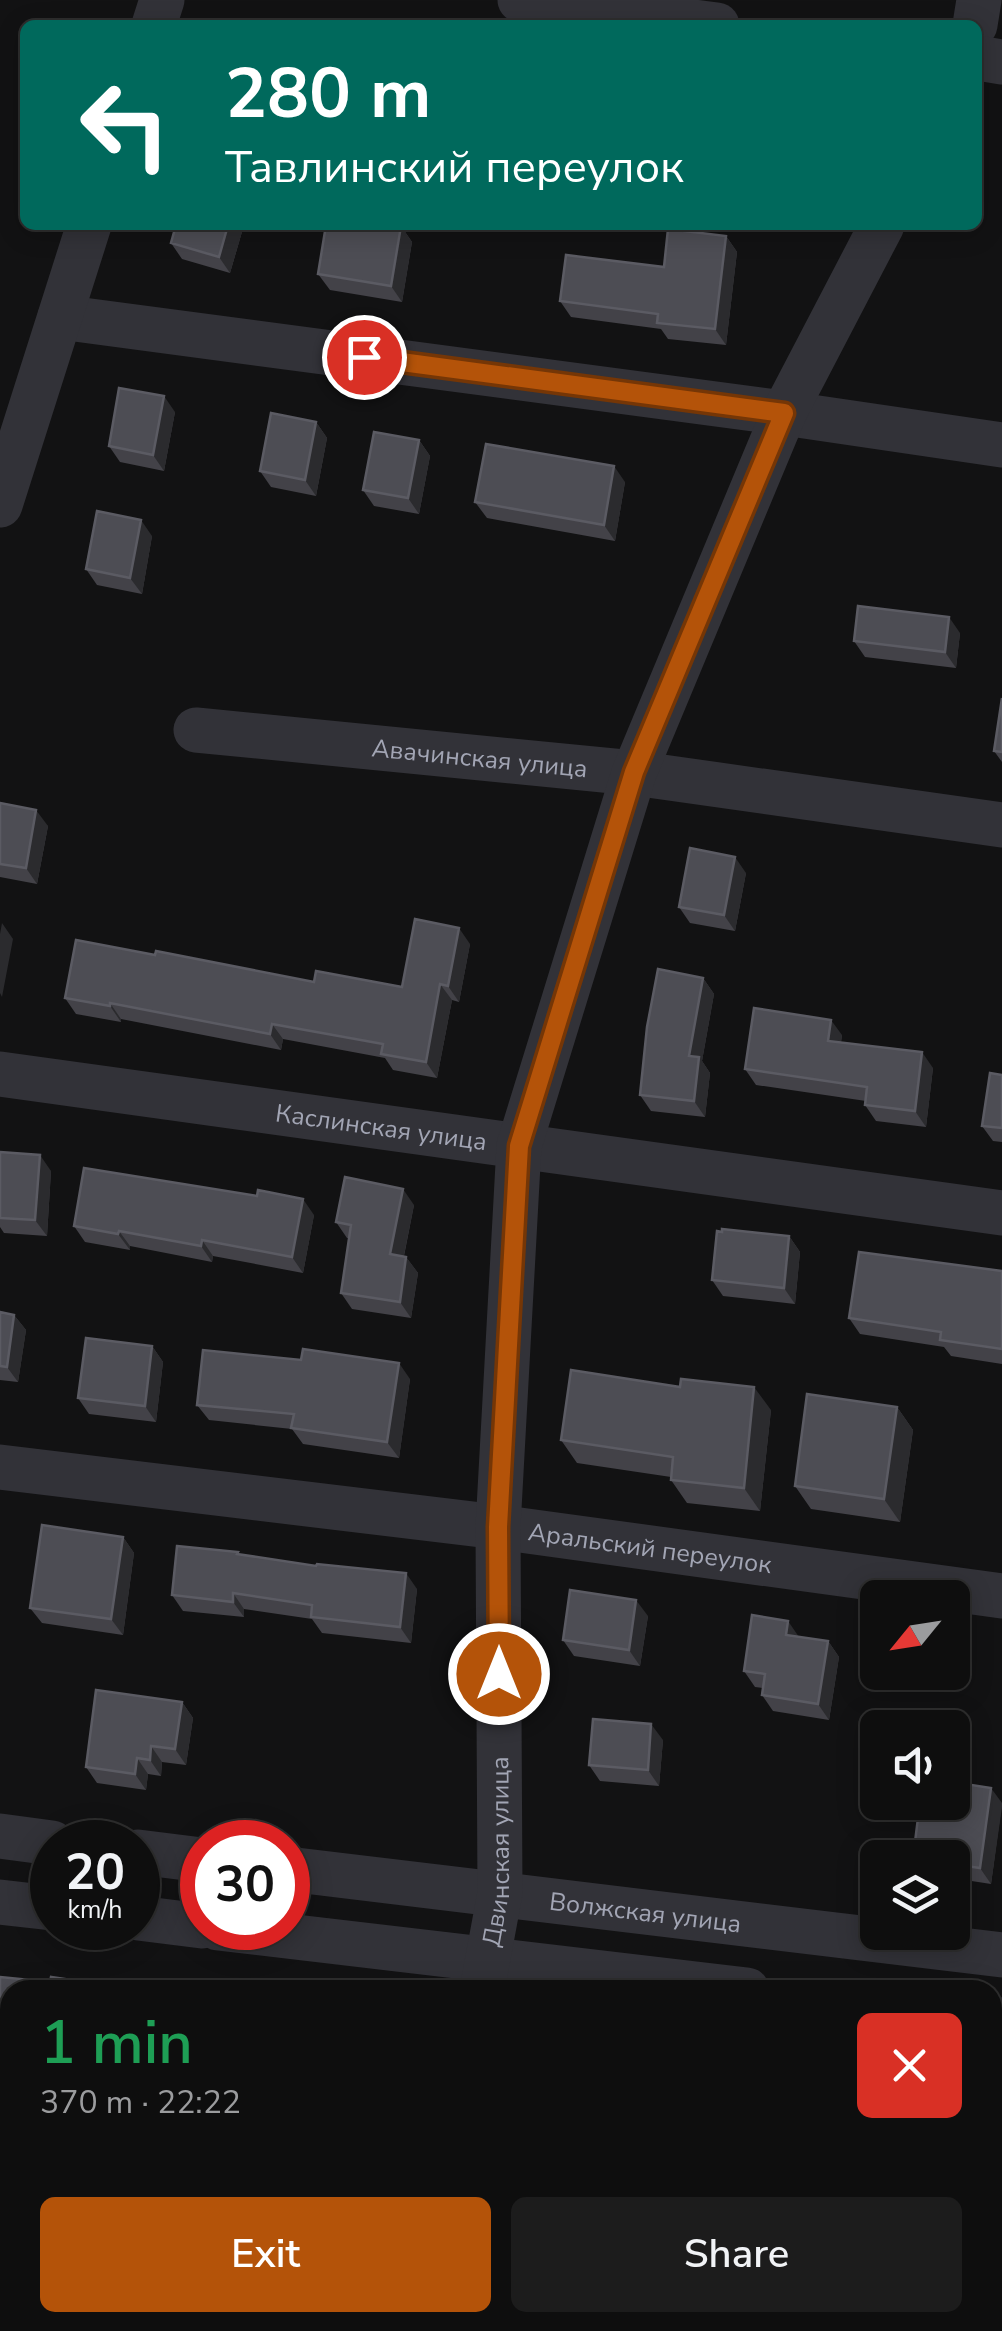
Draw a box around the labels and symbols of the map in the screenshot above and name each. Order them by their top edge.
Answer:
pin [322,315,407,400]
street label: Авачинская улица [370,731,589,786]
street label: Каслинская улица [273,1096,489,1159]
street label: Аральский переулок [526,1515,775,1582]
north arrow [860,1580,970,1690]
position arrow [447,1622,551,1726]
street label: Двинская улица [474,1756,518,1949]
speed limit sign: 30 [180,1820,310,1950]
street label: Волжская улица [547,1885,743,1941]

